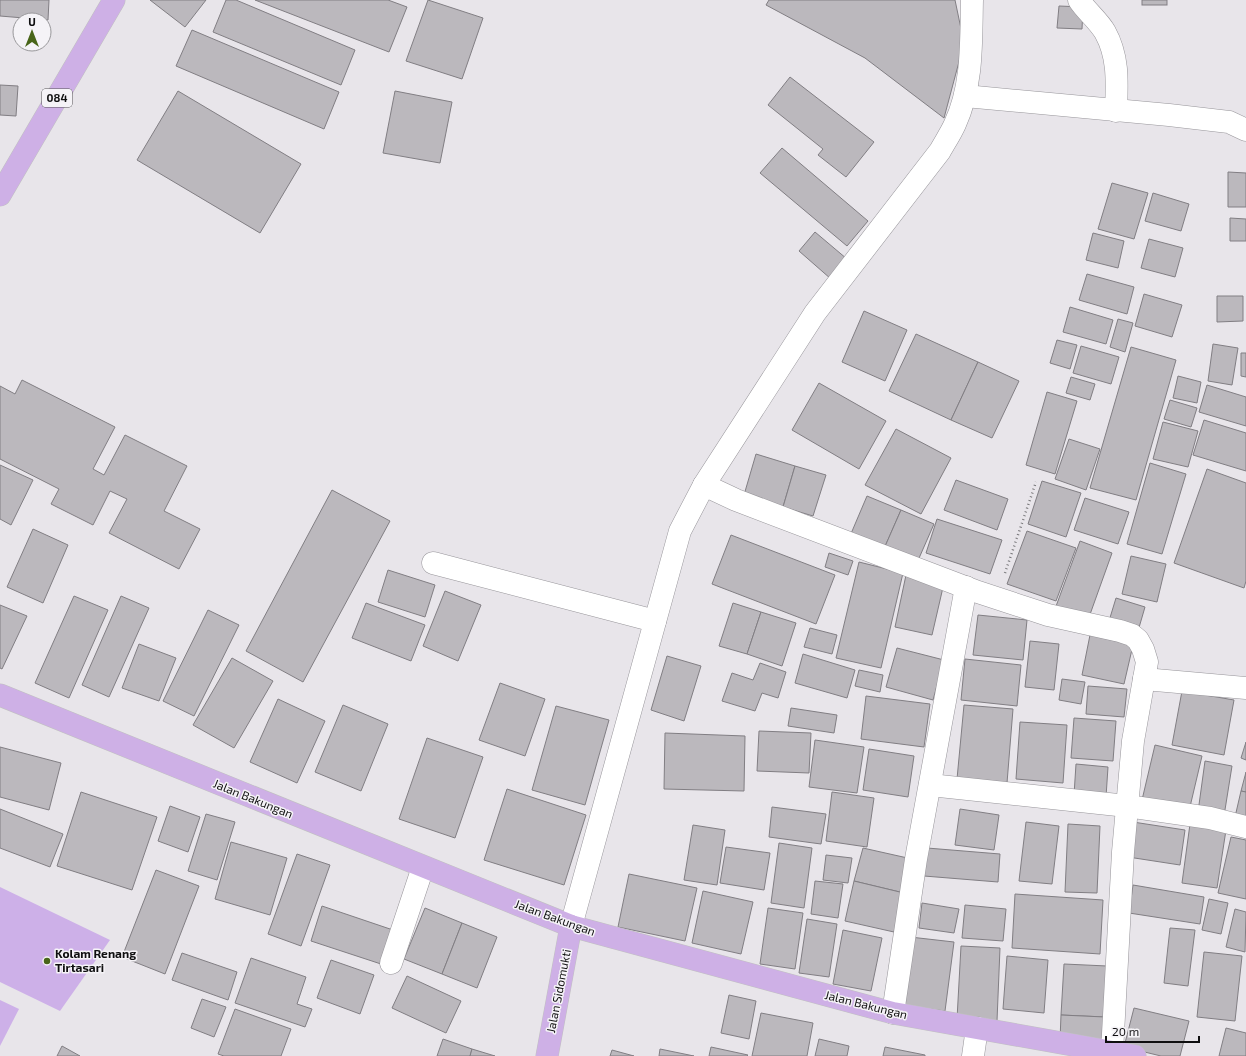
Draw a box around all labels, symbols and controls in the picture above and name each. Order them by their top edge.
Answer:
north arrow [12,12,52,52]
text: U [28,15,36,28]
road number: 084 [42,89,72,107]
street label: Jalan Bakungan [212,776,295,820]
street label: Jalan Bakungan [513,896,598,938]
place label: Kolam Renang Tirtasari [55,946,136,974]
street label: Jalan Sidomukti [543,948,573,1034]
marker: Kolam Renang Tirtasari [42,956,52,966]
street label: Jalan Bakungan [823,987,909,1021]
scale bar [1106,1018,1199,1044]
text: 20 m [1112,1024,1139,1038]

